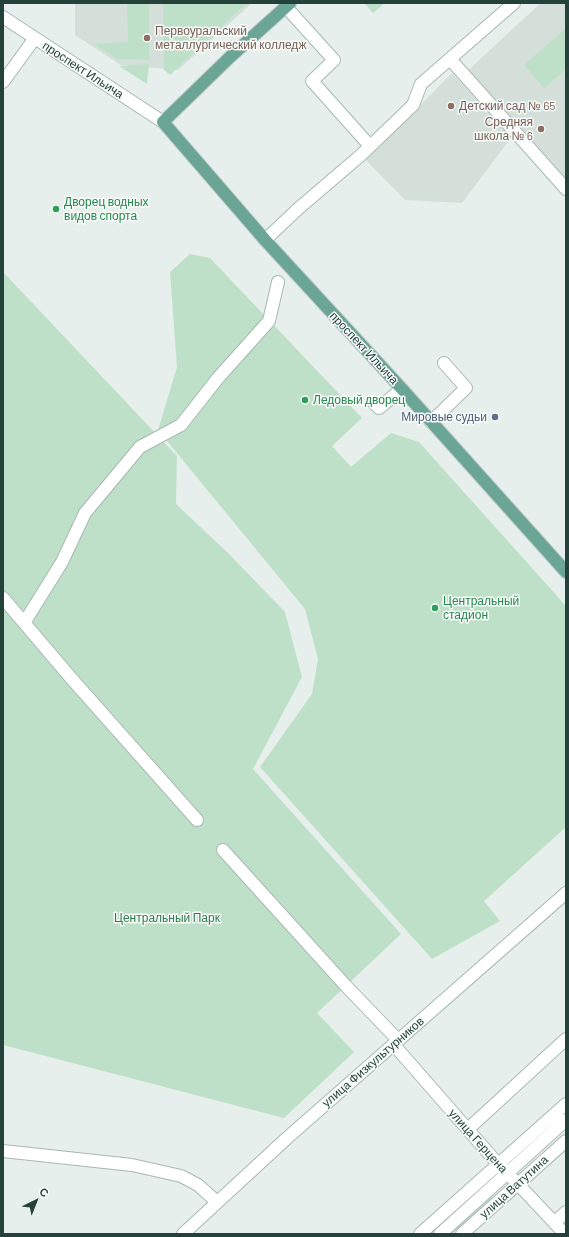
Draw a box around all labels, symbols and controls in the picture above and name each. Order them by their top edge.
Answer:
place label: Первоуральский металлургический колледж [155,24,306,52]
marker: Первоуральский металлургический колледж [142,33,152,43]
street label: проспект Ильича [40,38,126,102]
place label: Детский сад № 65 [459,99,556,113]
marker: Детский сад № 65 [446,101,456,111]
place label: Средняя школа № 6 [474,115,533,143]
marker: Средняя школа № 6 [536,124,546,134]
place label: Дворец водных видов спорта [64,195,149,223]
marker: Дворец водных видов спорта [51,204,61,214]
street label: проспект Ильича [327,309,401,387]
place label: Ледовый дворец [313,393,405,407]
marker: Ледовый дворец [300,395,310,405]
place label: Мировые судьи [401,410,487,424]
marker: Мировые судьи [490,412,500,422]
place label: Центральный стадион [443,594,519,622]
marker: Центральный стадион [430,603,440,613]
park label: Центральный Парк [114,911,220,925]
street label: улица Физкультурников [319,1014,427,1110]
street label: улица Герцена [446,1106,510,1176]
street label: улица Ватутина [477,1153,551,1221]
north arrow [16,1181,56,1221]
text: С [37,1184,52,1199]

